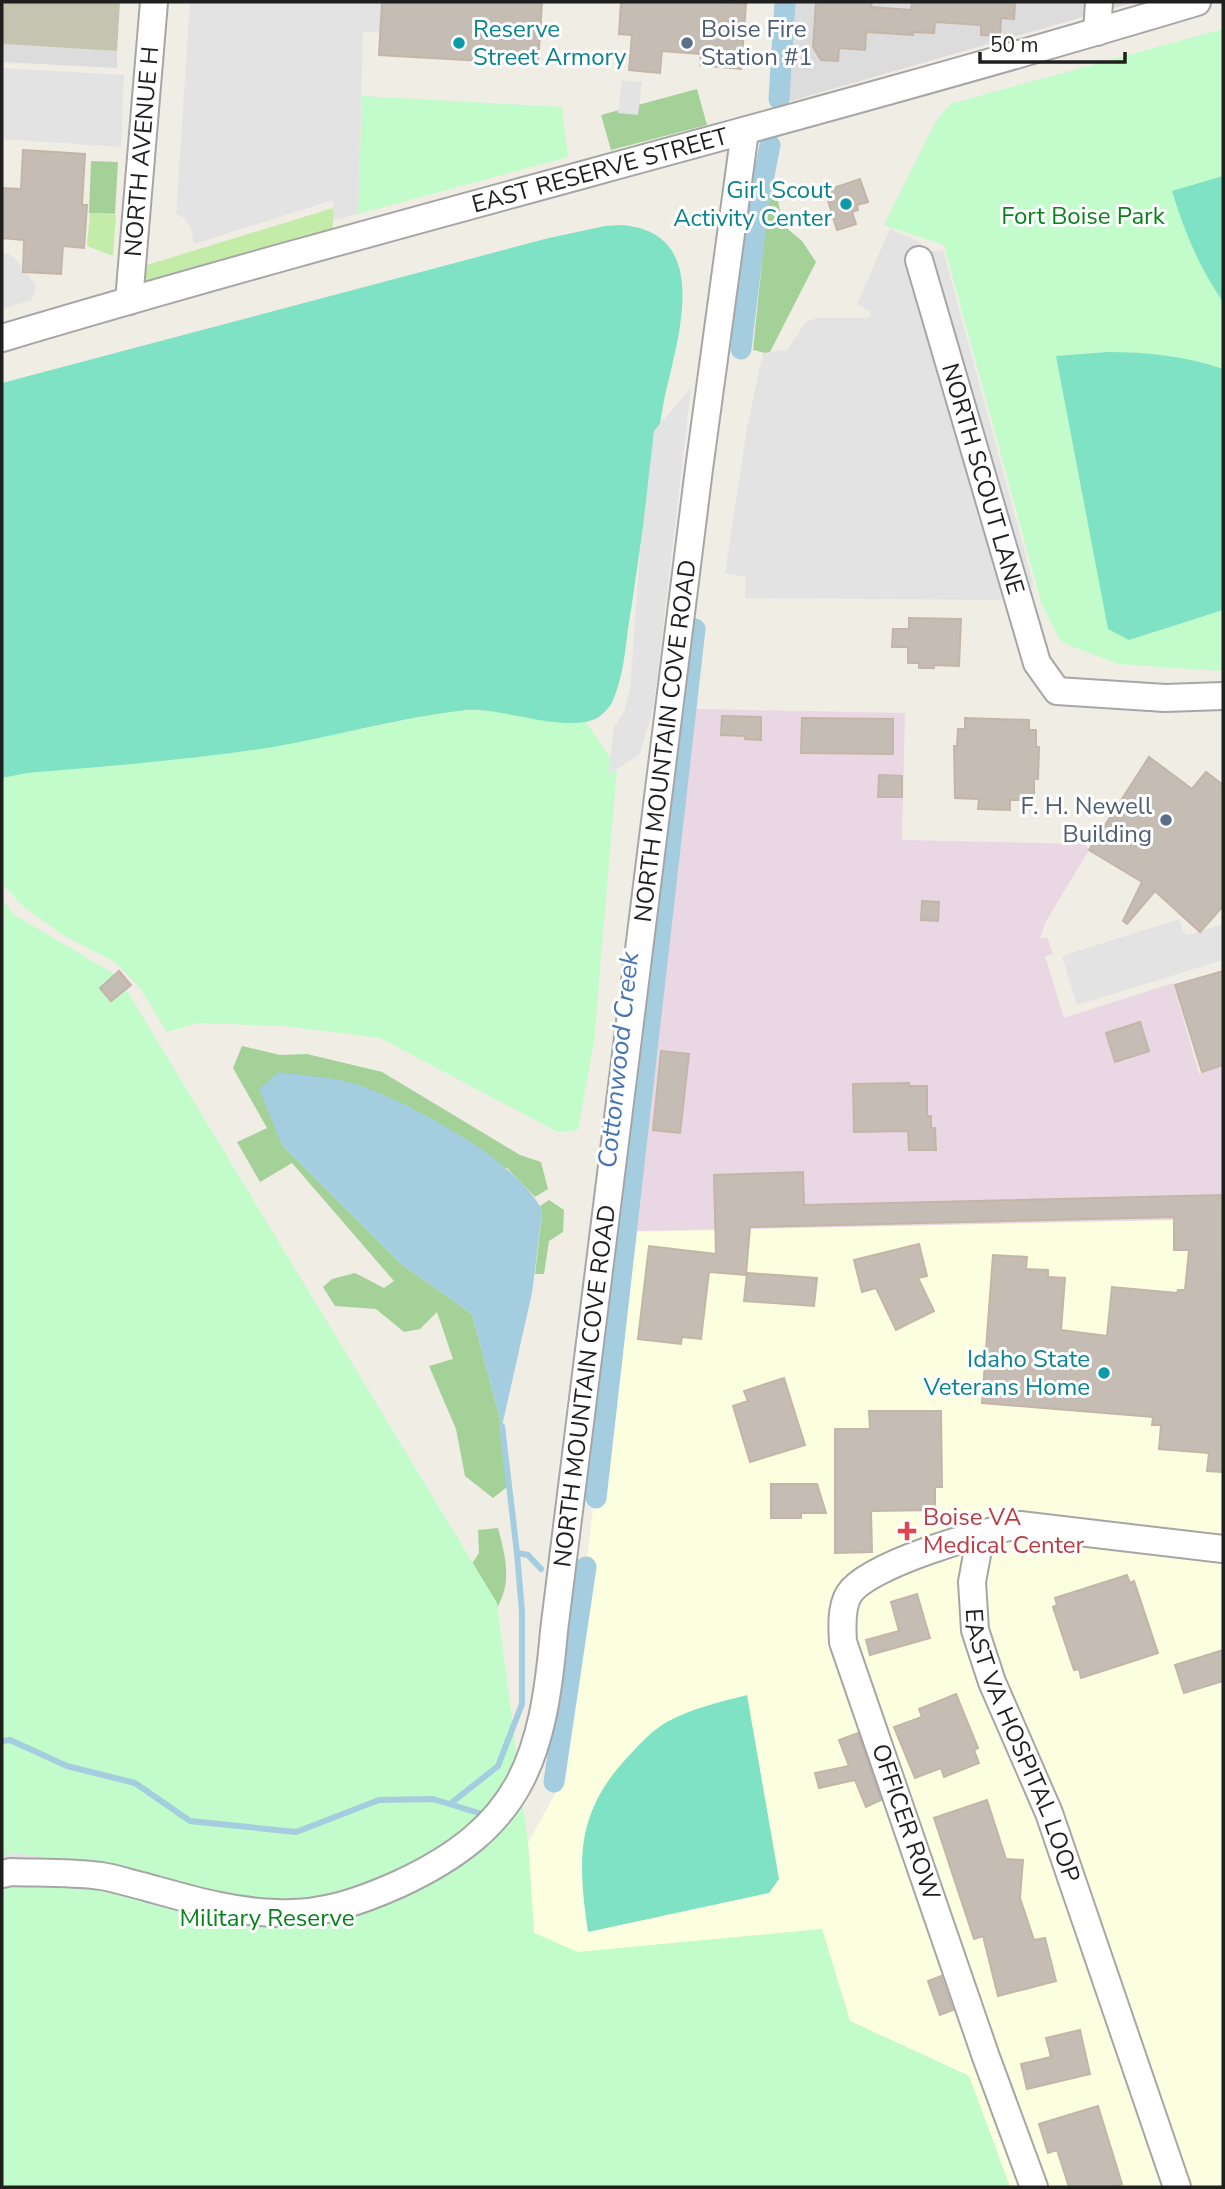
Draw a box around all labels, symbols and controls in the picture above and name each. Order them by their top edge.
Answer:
place label: Reserve Street Armory [473,13,627,73]
place label: Boise Fire Station #1 [701,13,813,73]
scale bar [980,21,1125,65]
text: 50 m [990,31,1039,59]
marker: Reserve Street Armory [451,35,467,51]
marker: Boise Fire Station #1 [679,35,695,51]
street label: NORTH AVENUE H [117,45,166,258]
street label: EAST RESERVE STREET [468,120,732,220]
place label: Girl Scout Activity Center [673,174,833,234]
marker: Girl Scout Activity Center [838,196,854,212]
park label: Fort Boise Park [1001,200,1166,232]
street label: NORTH SCOUT LANE [934,359,1032,598]
street label: NORTH MOUNTAIN COVE ROAD [627,558,704,924]
place label: F. H. Newell Building [1021,790,1152,850]
marker: F. H. Newell Building [1158,812,1174,828]
water label: Cottonwood Creek [590,949,647,1170]
street label: NORTH MOUNTAIN COVE ROAD [546,1203,623,1569]
place label: Idaho State Veterans Home [923,1343,1090,1403]
marker: Idaho State Veterans Home [1096,1365,1112,1381]
place label: Boise VA Medical Center [923,1501,1085,1561]
marker: Boise VA Medical Center [897,1521,917,1541]
street label: EAST VA HOSPITAL LOOP [957,1607,1088,1886]
street label: OFFICER ROW [864,1739,948,1905]
park label: Military Reserve [180,1902,354,1934]

